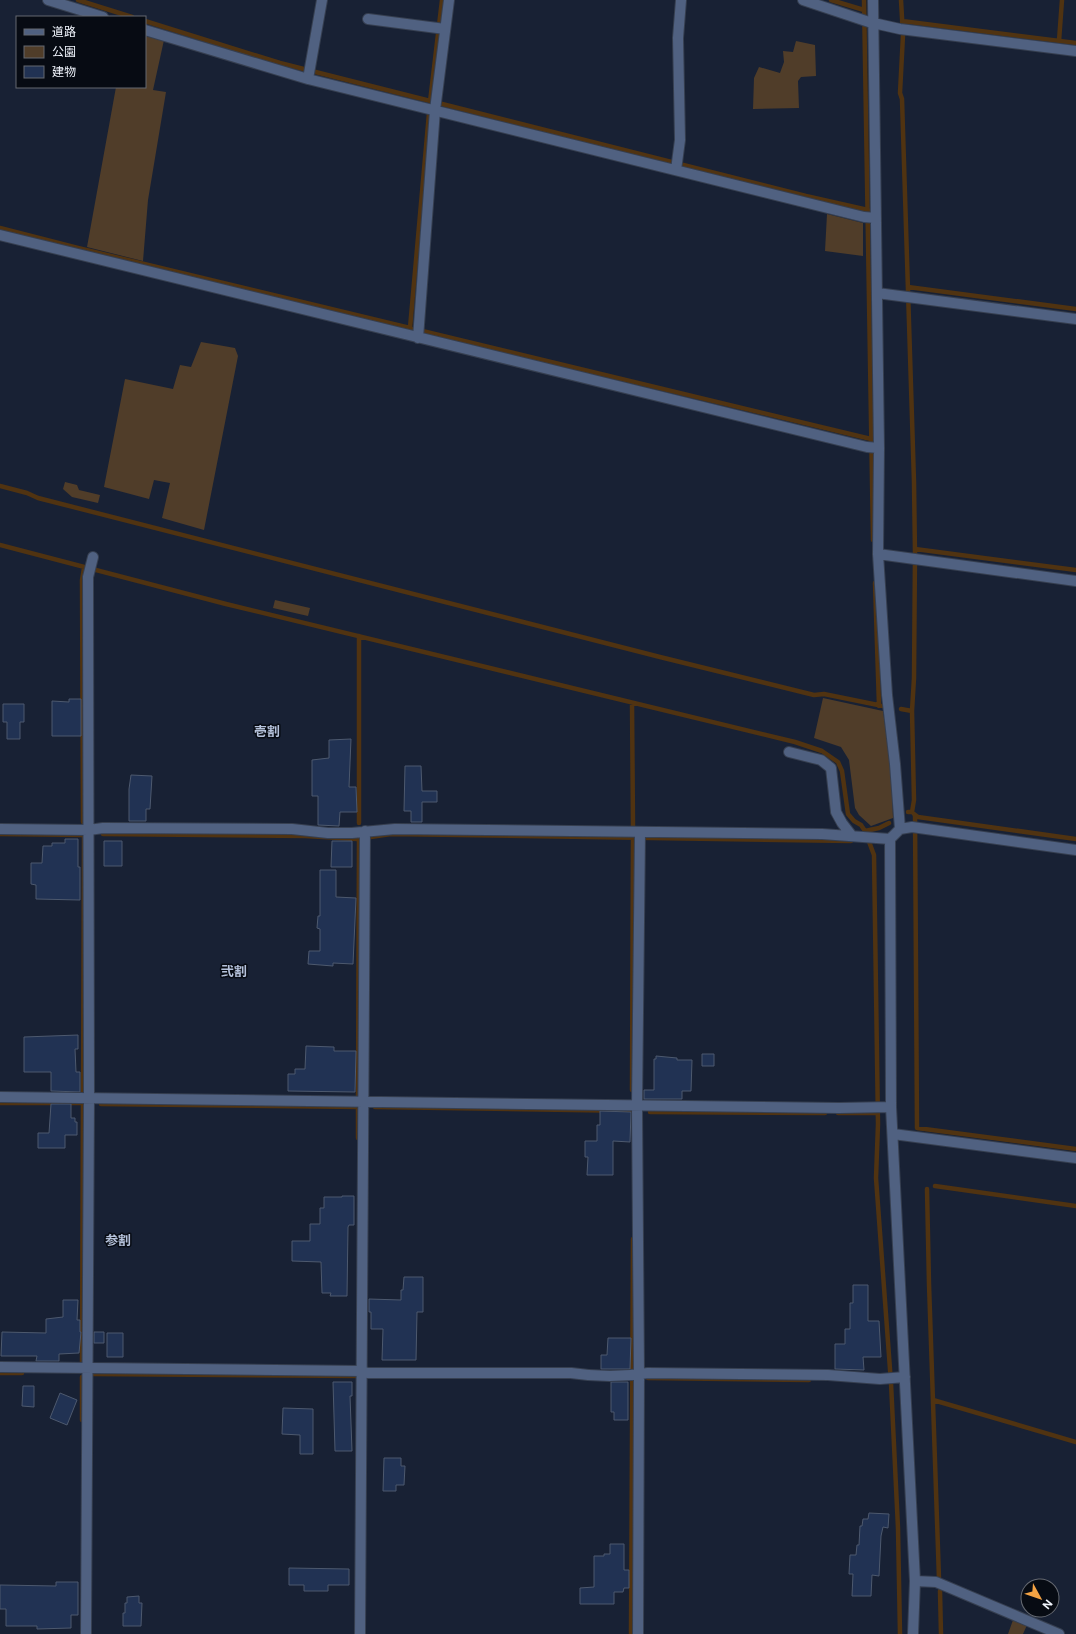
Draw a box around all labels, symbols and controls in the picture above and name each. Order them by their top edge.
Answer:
legend [16,16,146,88]
text: 道路 [52,25,76,39]
text: 公園 [52,45,76,59]
text: 建物 [52,65,76,79]
district label: 壱割 [254,724,280,739]
district label: 弐割 [221,964,247,979]
district label: 参割 [105,1233,131,1248]
north arrow [1020,1578,1060,1618]
text: N [1040,1597,1055,1612]

